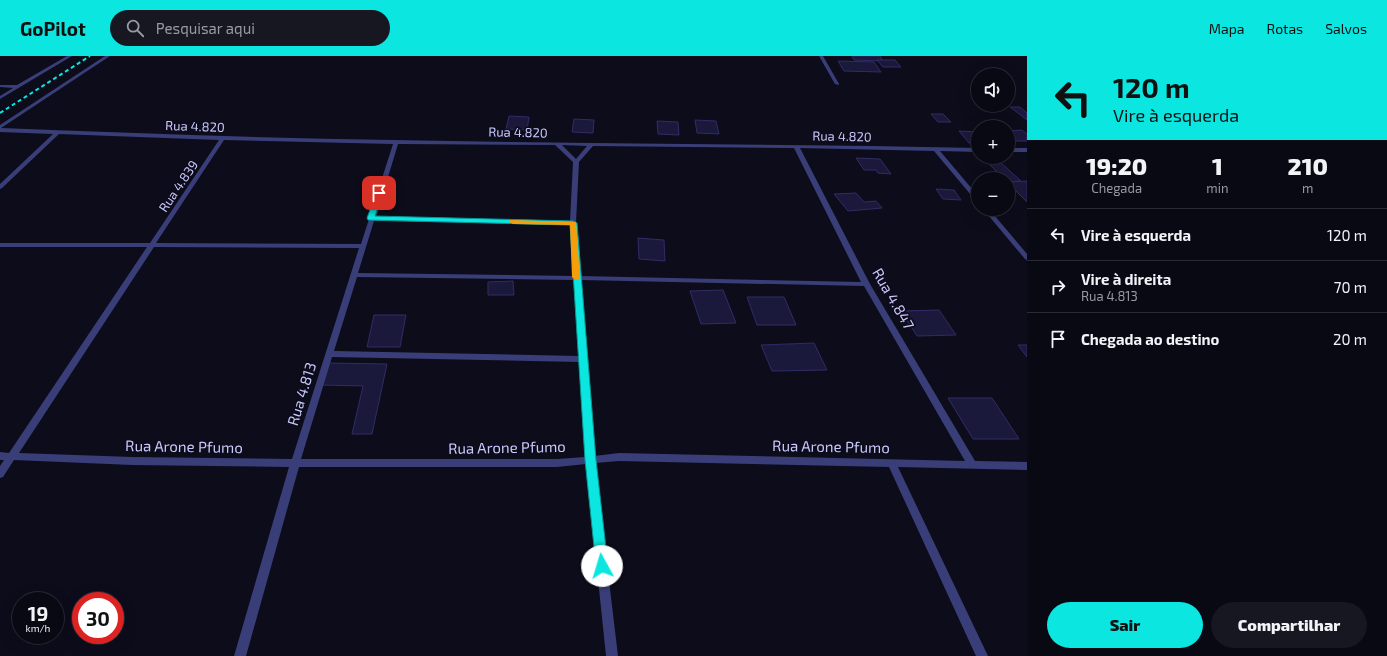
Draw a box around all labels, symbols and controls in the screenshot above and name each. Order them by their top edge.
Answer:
search box [110,10,390,46]
text: GoPilot [20,17,86,40]
icon: search [124,17,146,39]
text: Pesquisar aqui [156,19,255,37]
text: Mapa [1209,20,1245,37]
text: Rotas [1267,20,1303,37]
text: Salvos [1325,20,1367,37]
map controls [971,68,1015,216]
button: sound [971,68,1015,112]
text: 120 m [1113,70,1190,104]
icon: left [1047,72,1099,124]
text: Vire à esquerda [1113,104,1239,126]
street label: Rua 4.820 [165,117,225,135]
button: + [971,120,1015,164]
street label: Rua 4.820 [488,123,548,141]
street label: Rua 4.820 [812,127,872,145]
text: 19:20 [1086,151,1147,180]
text: 1 [1212,151,1223,180]
text: 210 [1287,151,1328,180]
street label: Rua 4.839 [155,157,201,215]
button: − [971,172,1015,216]
pin [362,176,396,210]
text: Chegada [1091,180,1142,196]
text: min [1206,180,1229,196]
text: m [1302,180,1313,196]
icon: arrive [368,182,390,204]
icon: left [1047,224,1069,246]
text: Vire à esquerda [1081,226,1191,244]
text: 120 m [1327,226,1367,244]
street label: Rua 4.847 [869,265,919,333]
text: Vire à direita [1081,270,1171,288]
icon: right [1047,276,1069,298]
text: 70 m [1334,278,1367,296]
text: Rua 4.813 [1081,288,1138,304]
icon: arrive [1047,328,1069,350]
text: Chegada ao destino [1081,330,1219,348]
text: 20 m [1333,330,1367,348]
street label: Rua 4.813 [283,360,319,428]
street label: Rua Arone Pfumo [125,436,243,456]
street label: Rua Arone Pfumo [772,436,890,456]
street label: Rua Arone Pfumo [448,437,566,457]
position arrow [581,545,623,587]
speed limit sign: 30 [72,592,124,644]
text: 19 [28,601,48,625]
button: Sair [1047,602,1203,648]
button: Compartilhar [1211,602,1367,648]
text: km/h [26,622,50,634]

